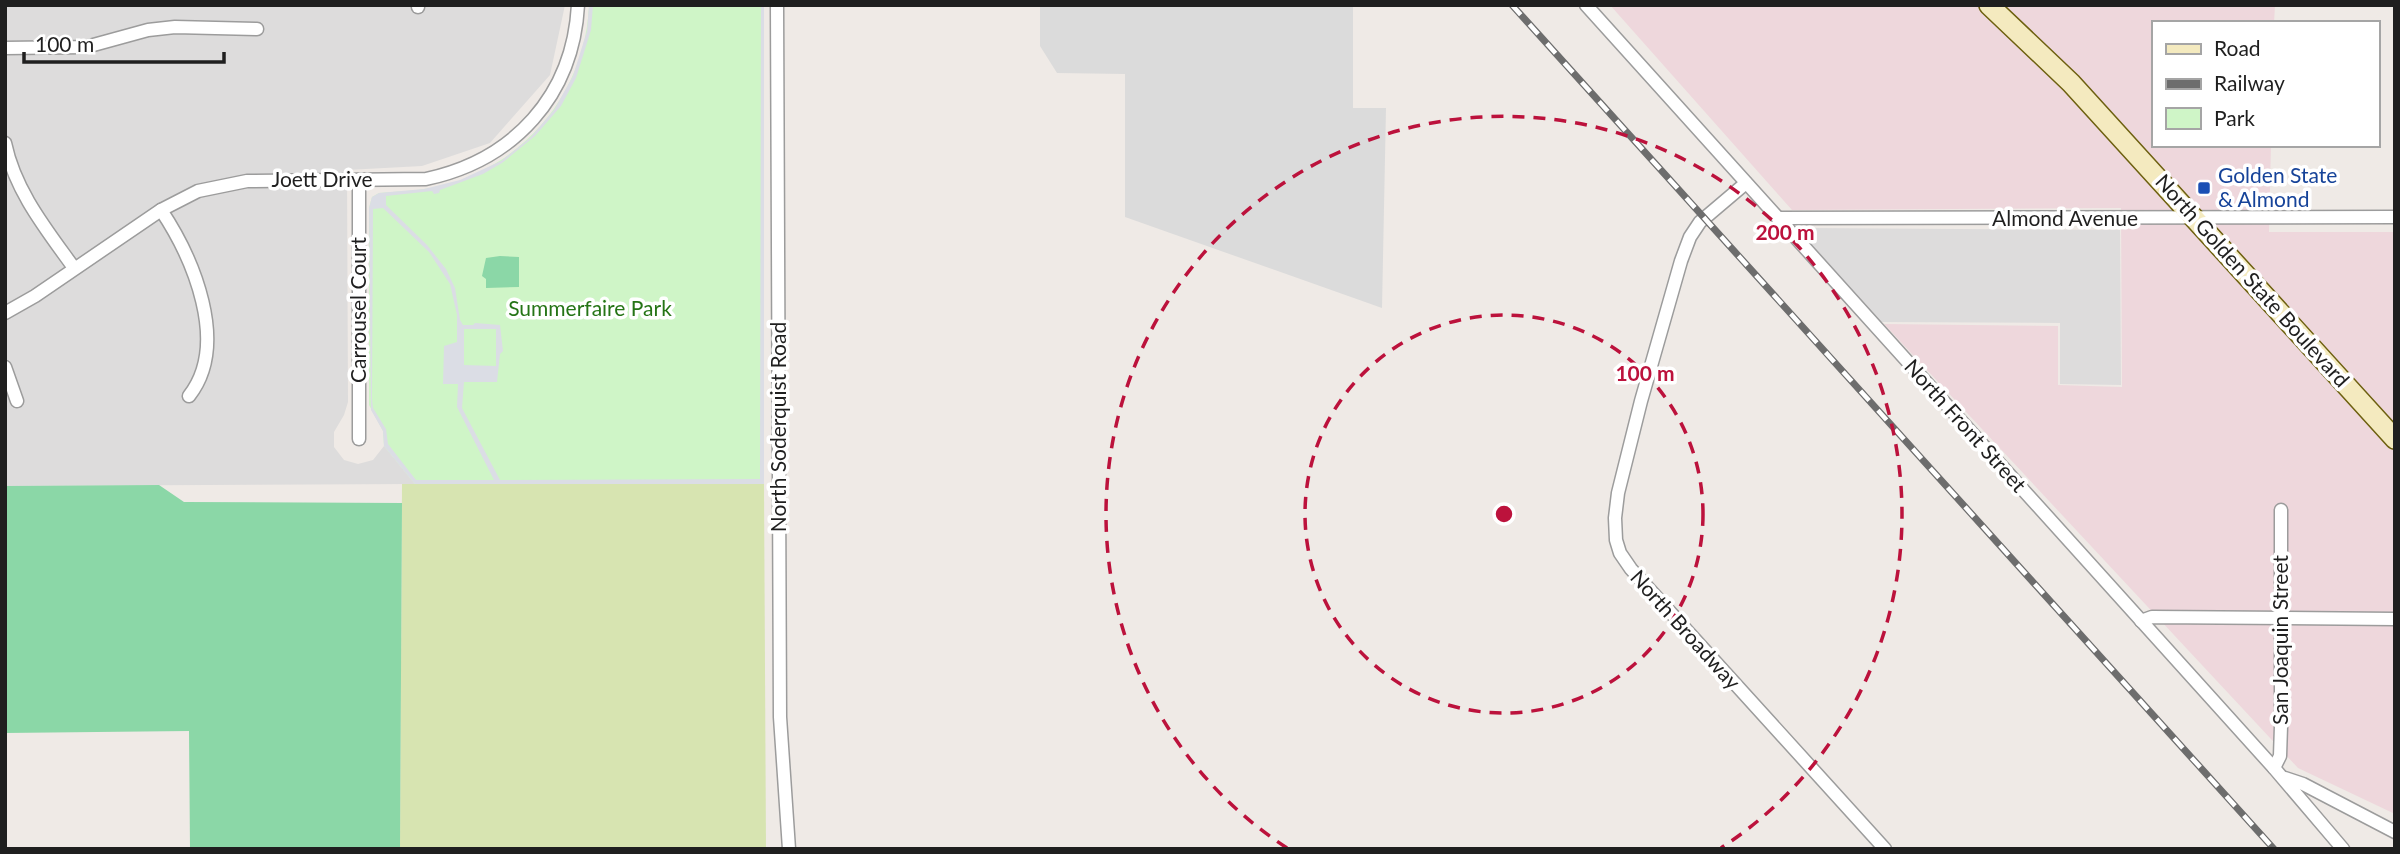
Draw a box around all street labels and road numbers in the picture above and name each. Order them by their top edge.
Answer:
street label: Joett Drive [271,166,373,191]
street label: North Golden State Boulevard [2151,169,2355,391]
street label: Almond Avenue [1992,205,2138,230]
street label: Carrousel Court [345,237,370,383]
street label: North Soderquist Road [765,322,790,532]
street label: North Front Street [1900,354,2033,497]
street label: San Joaquin Street [2267,555,2292,725]
street label: North Broadway [1626,564,1746,694]

